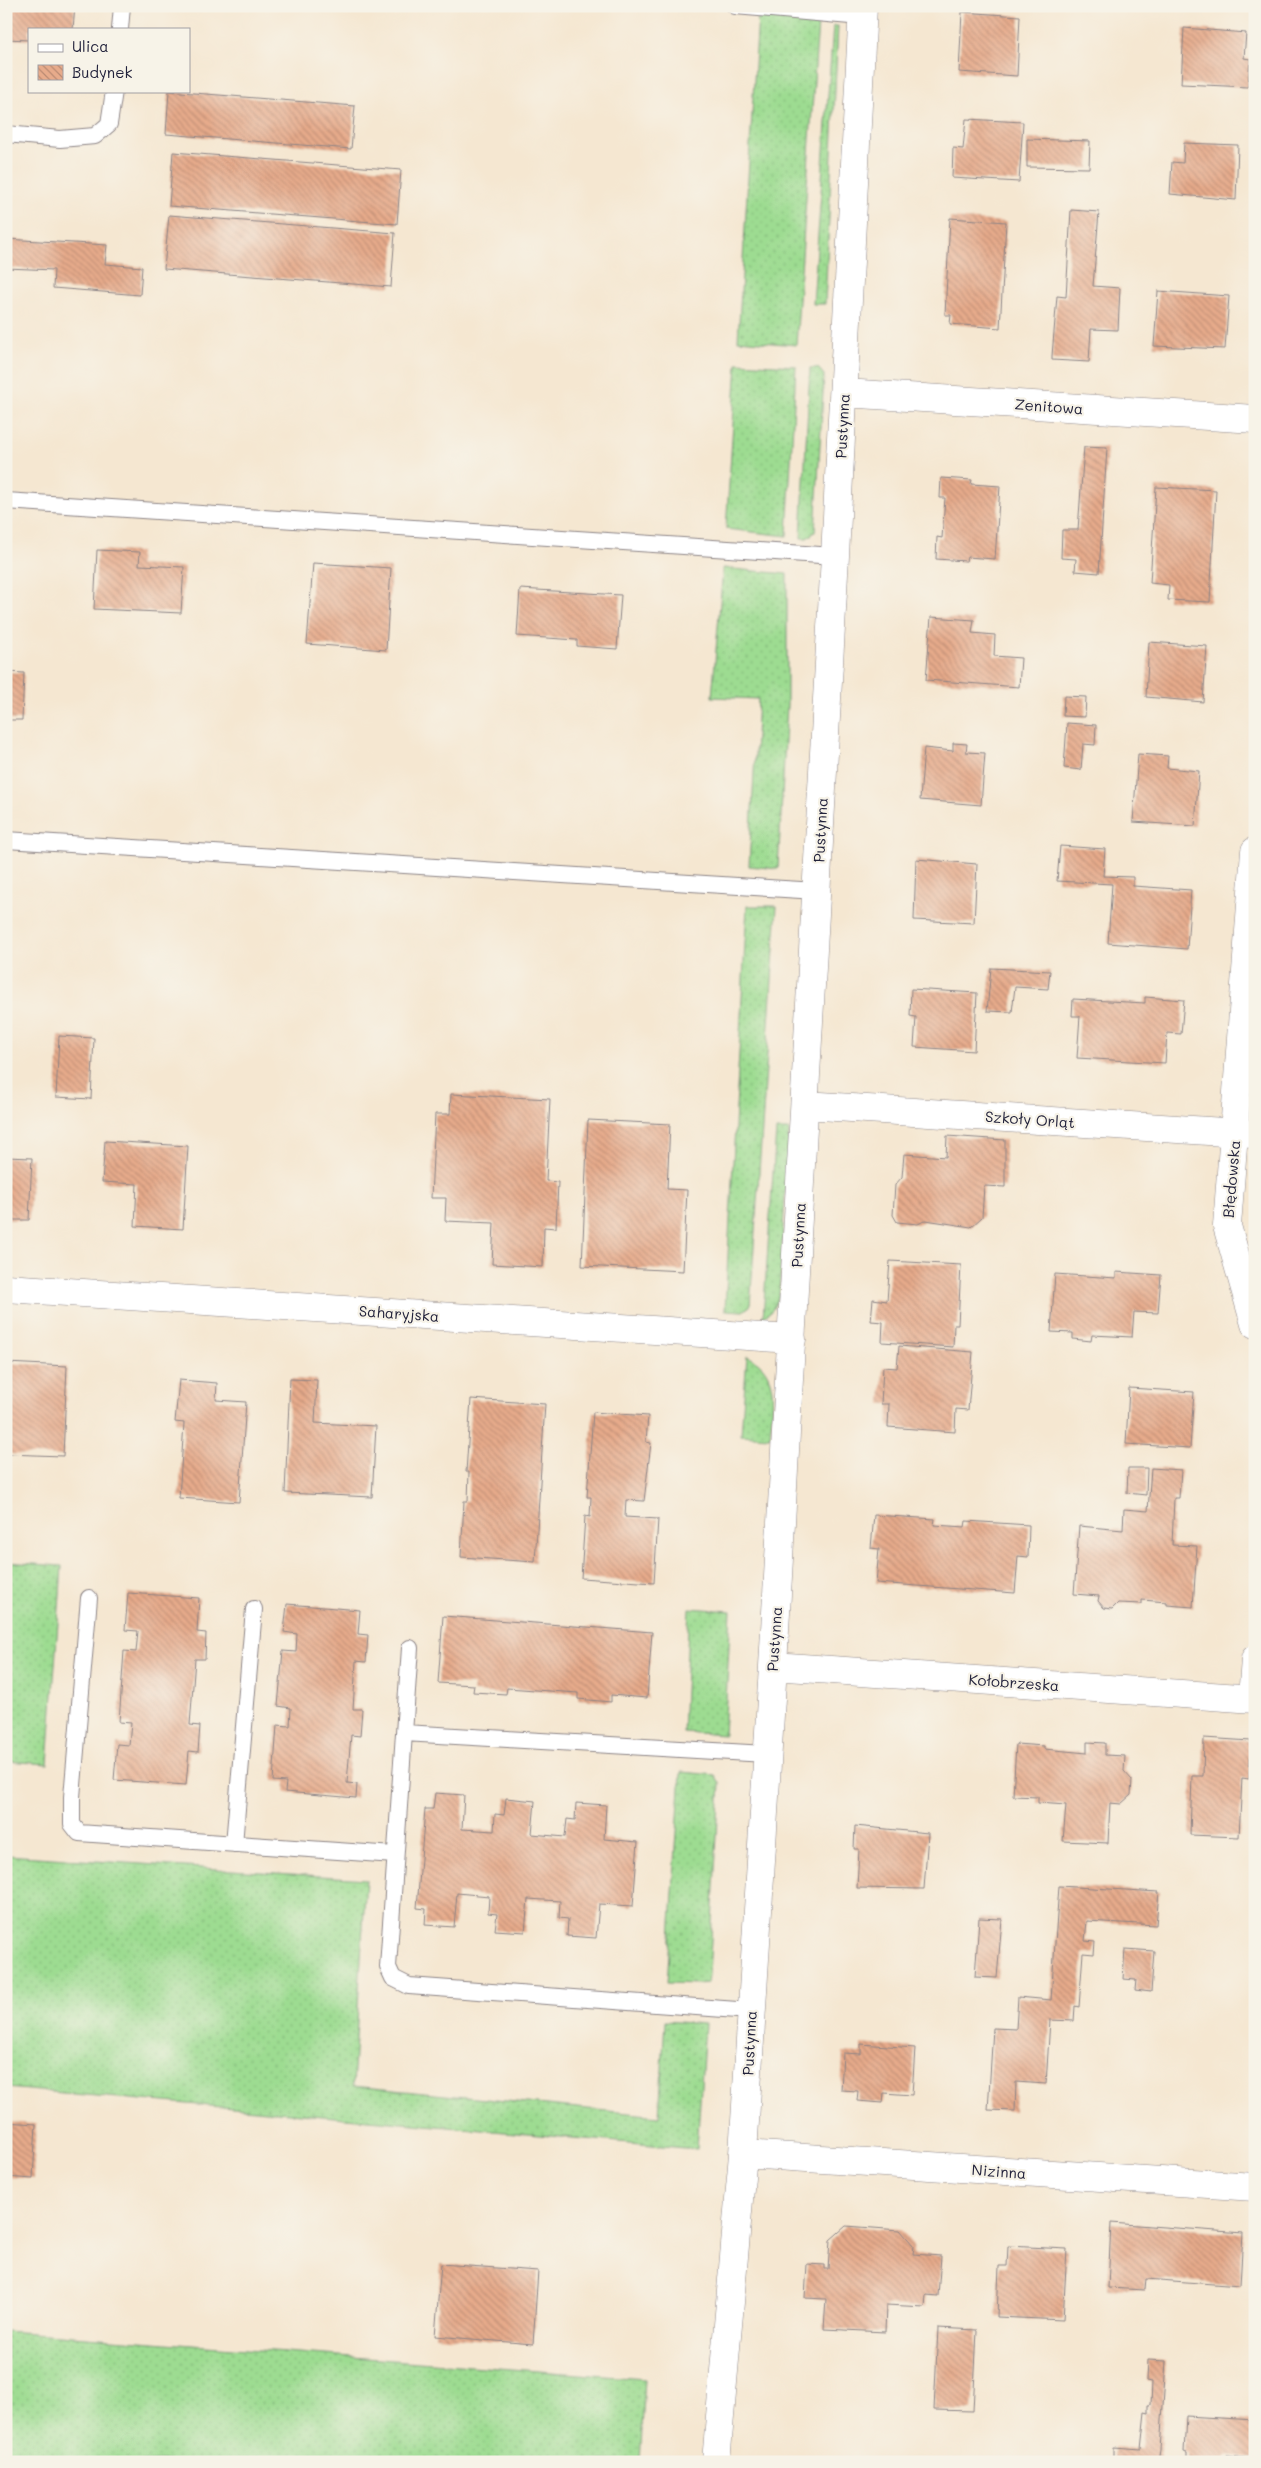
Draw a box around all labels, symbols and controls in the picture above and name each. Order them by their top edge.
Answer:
legend [28,28,190,92]
text: Ulica [72,36,109,56]
text: Budynek [72,62,132,82]
street label: Pustynna [830,393,854,459]
street label: Zenitowa [1014,394,1084,418]
street label: Pustynna [808,797,832,863]
street label: Szkoły Orląt [984,1106,1076,1132]
street label: Błędowska [1218,1139,1244,1219]
street label: Pustynna [786,1202,810,1268]
street label: Saharyjska [358,1300,440,1326]
street label: Pustynna [762,1606,786,1672]
street label: Kołobrzeska [968,1669,1060,1695]
street label: Pustynna [737,2010,761,2076]
street label: Nizinna [971,2159,1027,2183]

